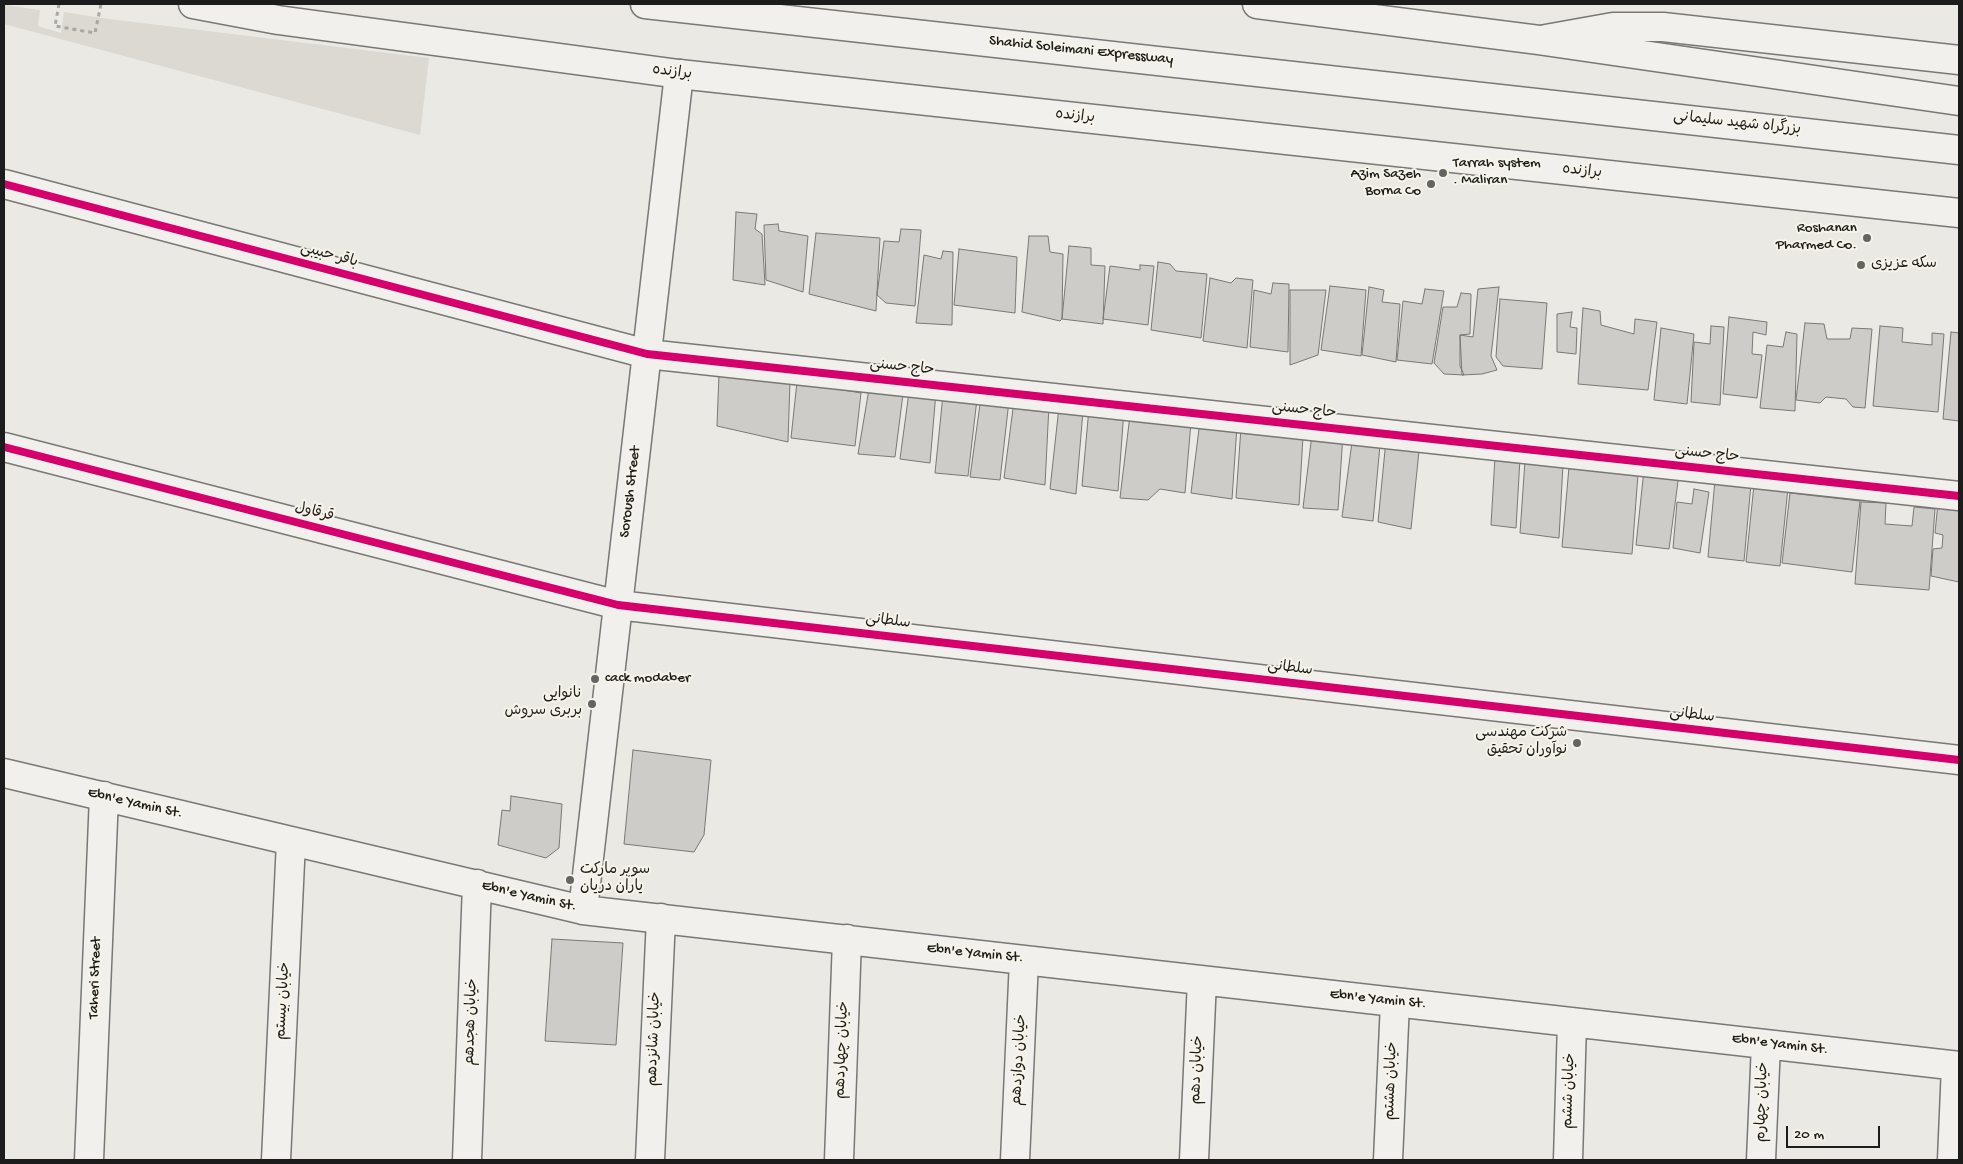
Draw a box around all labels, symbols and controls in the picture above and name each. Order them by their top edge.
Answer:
street label: Shahid Soleimani Expressway [988,32,1174,70]
street label: برازنده [651,62,693,84]
street label: برازنده [1054,106,1096,128]
street label: بزرگراه شهید سلیمانی [1672,108,1802,140]
place label: Tarrah system . Maliran [1453,155,1541,190]
street label: برازنده [1561,161,1603,183]
place label: Azim Sazeh Borna Co [1350,166,1421,201]
marker: Tarrah system . Maliran [1437,167,1449,179]
marker: Azim Sazeh Borna Co [1425,178,1437,190]
place label: Roshanan Pharmed Co. [1776,220,1857,255]
marker: Roshanan Pharmed Co. [1861,232,1873,244]
street label: باقر حبیبی [298,240,360,272]
place label: سکه عزیزی [1871,256,1937,274]
marker: سکه عزیزی [1855,259,1867,271]
street label: حاج حسنی [869,356,935,380]
street label: حاج حسنی [1271,399,1337,423]
street label: حاج حسنی [1674,443,1740,467]
street label: Soroush Street [616,445,646,539]
street label: قرقاول [293,499,335,527]
street label: سلطانی [865,610,911,634]
street label: سلطانی [1267,657,1313,681]
place label: cack modaber [605,670,690,688]
marker: cack modaber [589,673,601,685]
place label: نانوایی بربری سروش [504,686,582,721]
marker: نانوایی بربری سروش [586,698,598,710]
street label: سلطانی [1669,704,1715,728]
place label: شرکت مهندسی نوآوران تحقیق [1475,725,1567,760]
marker: شرکت مهندسی نوآوران تحقیق [1571,737,1583,749]
street label: Ebn'e Yamin St. [86,784,184,824]
place label: سوپر مارکت یاران دریان [580,862,650,897]
marker: سوپر مارکت یاران دریان [564,874,576,886]
street label: Ebn'e Yamin St. [480,877,578,917]
street label: Taheri Street [86,937,106,1019]
street label: Ebn'e Yamin St. [926,940,1024,968]
street label: خیابان بیستم [273,962,295,1040]
street label: خیابان هجدهم [461,978,483,1066]
street label: Ebn'e Yamin St. [1329,986,1427,1014]
street label: خیابان شانزدهم [644,991,666,1087]
street label: خیابان چهاردهم [832,1001,854,1099]
street label: خیابان دوازدهم [1009,1014,1031,1106]
street label: Ebn'e Yamin St. [1731,1030,1829,1060]
street label: خیابان دهم [1188,1035,1208,1105]
street label: خیابان هشتم [1382,1041,1402,1121]
street label: خیابان ششم [1560,1053,1580,1129]
street label: خیابان چهارم [1753,1062,1773,1142]
scale bar [1788,1116,1882,1148]
text: 20 m [1794,1126,1824,1144]

